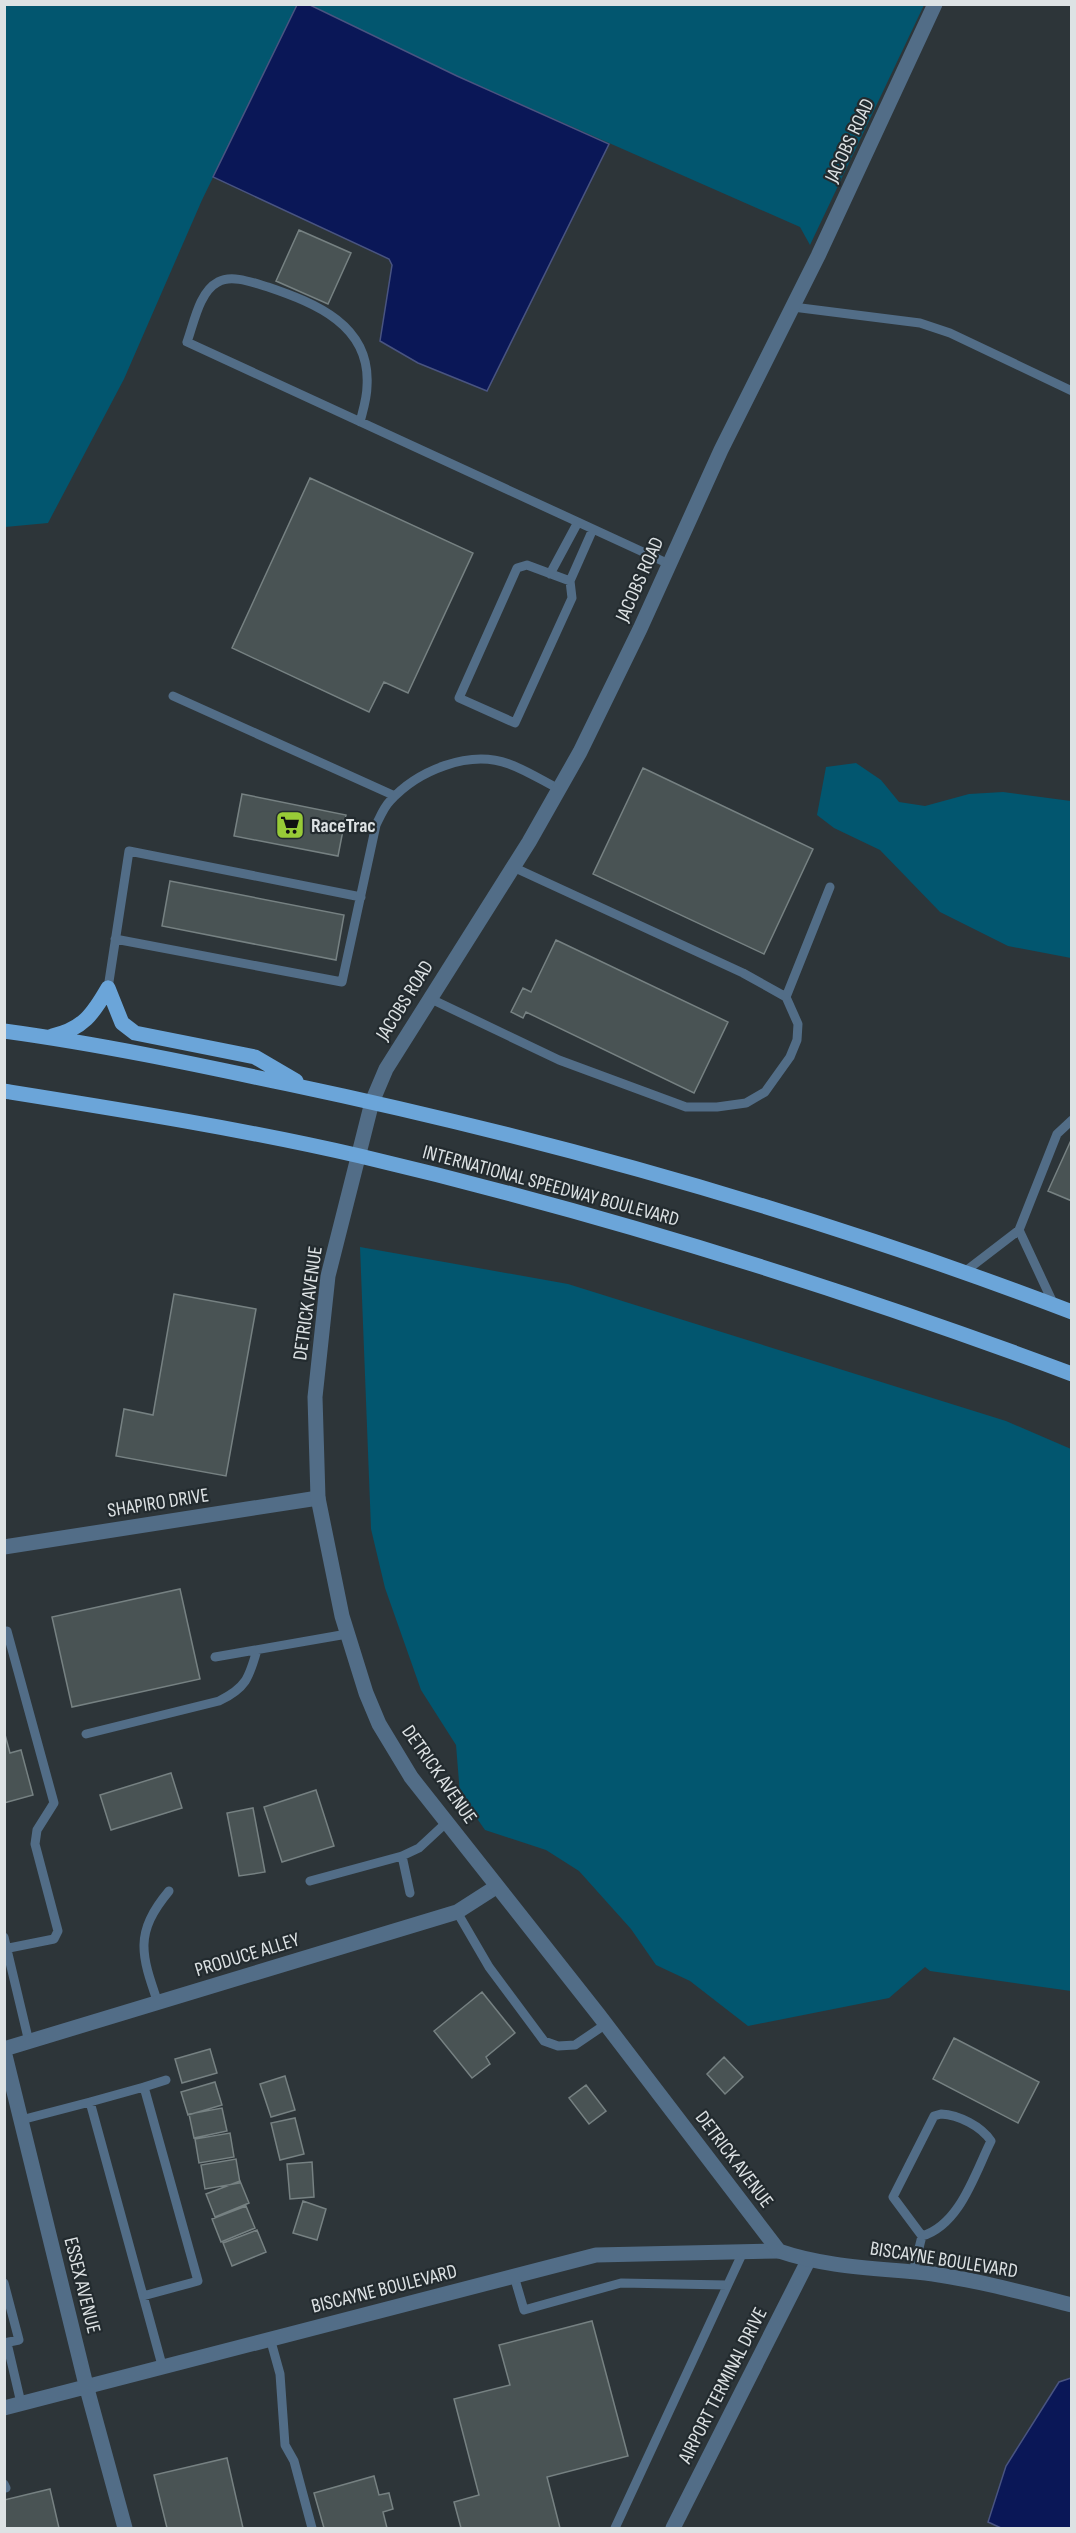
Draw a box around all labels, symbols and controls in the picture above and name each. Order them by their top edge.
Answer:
street label: JACOBS ROAD [820,95,880,187]
street label: JACOBS ROAD [610,533,669,626]
supermarket icon: RaceTrac [274,809,306,841]
place label: RaceTrac [311,814,376,838]
street label: JACOBS ROAD [370,956,439,1046]
street label: INTERNATIONAL SPEEDWAY BOULEVARD [420,1140,682,1232]
street label: DETRICK AVENUE [288,1245,328,1362]
street label: SHAPIRO DRIVE [106,1483,211,1523]
street label: DETRICK AVENUE [396,1721,482,1829]
street label: PRODUCE ALLEY [192,1927,303,1982]
street label: DETRICK AVENUE [690,2106,778,2213]
street label: ESSEX AVENUE [58,2235,106,2336]
street label: BISCAYNE BOULEVARD [868,2236,1019,2284]
street label: BISCAYNE BOULEVARD [309,2259,460,2319]
street label: AIRPORT TERMINAL DRIVE [673,2304,773,2468]

